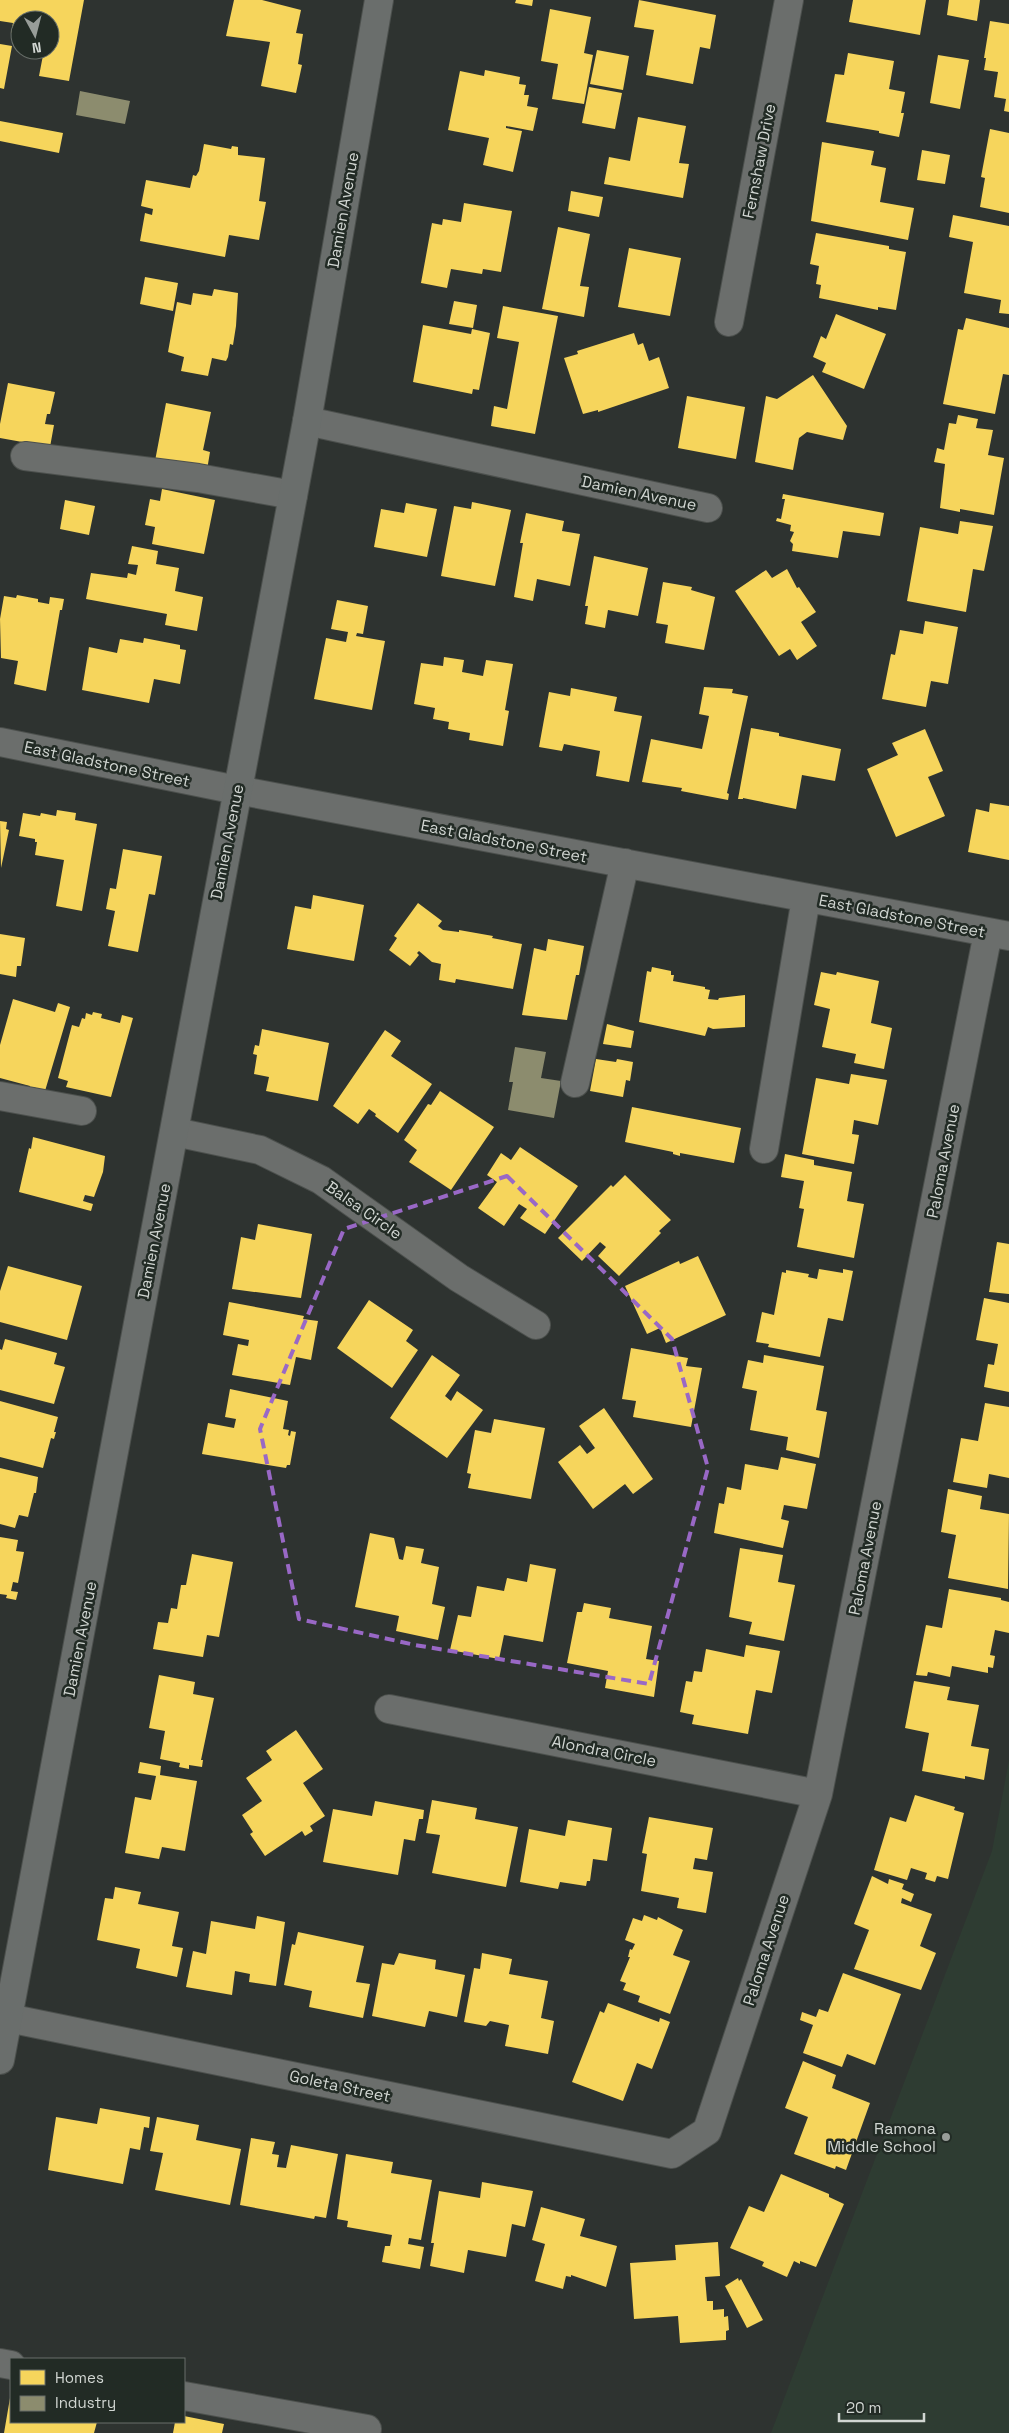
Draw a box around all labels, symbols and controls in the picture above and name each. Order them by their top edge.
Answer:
north arrow [10,10,60,60]
text: N [31,38,42,57]
street label: Fernshaw Drive [738,102,780,220]
street label: Damien Avenue [322,150,364,270]
street label: Damien Avenue [580,471,698,515]
street label: East Gladstone Street [22,736,192,792]
street label: Damien Avenue [206,782,248,902]
street label: East Gladstone Street [419,815,589,867]
street label: East Gladstone Street [817,890,987,942]
street label: Paloma Avenue [922,1102,964,1220]
street label: Balsa Circle [322,1176,406,1244]
street label: Damien Avenue [133,1181,175,1301]
street label: Paloma Avenue [844,1499,886,1617]
street label: Damien Avenue [59,1579,101,1699]
street label: Alondra Circle [550,1731,658,1771]
street label: Paloma Avenue [738,1892,794,2008]
street label: Goleta Street [287,2065,393,2107]
place label: Ramona Middle School [827,2118,936,2157]
marker: Ramona Middle School [940,2131,952,2143]
legend [10,2358,185,2423]
text: Homes [55,2368,104,2387]
scale bar [839,2390,924,2422]
text: Industry [55,2393,116,2412]
text: 20 m [846,2398,881,2417]

